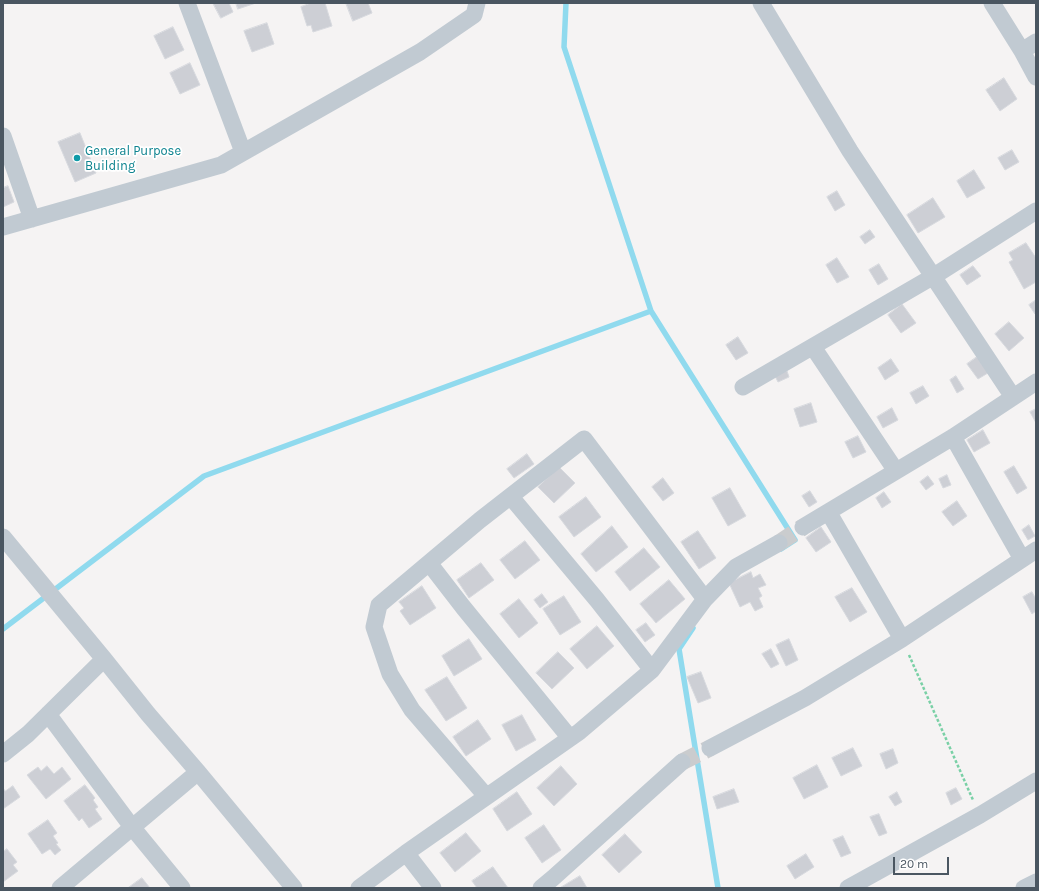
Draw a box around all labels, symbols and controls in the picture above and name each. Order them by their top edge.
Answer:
place label: General Purpose Building [85,143,181,174]
marker: General Purpose Building [72,153,82,163]
scale bar [895,849,951,875]
text: 20 m [900,857,928,871]

